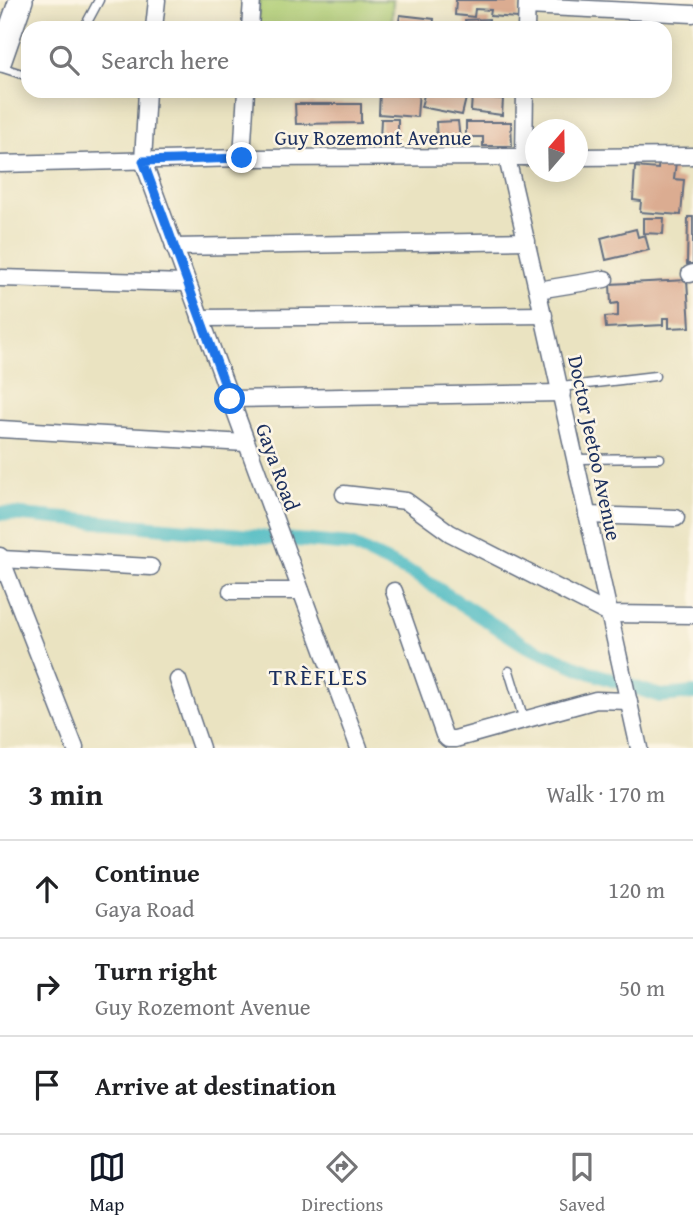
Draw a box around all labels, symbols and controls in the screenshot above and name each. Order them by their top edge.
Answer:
search box [21,21,672,98]
text: Search here [101,40,229,79]
icon: search [45,41,83,79]
north arrow [525,119,588,182]
street label: Guy Rozemont Avenue [275,122,472,153]
route end [226,142,257,173]
street label: Doctor Jeetoo Avenue [560,353,630,544]
route start [214,383,245,414]
street label: Gaya Road [248,419,308,516]
district label: TRÈFLES [269,659,369,694]
text: 3 min [28,772,103,816]
text: Walk · 170 m [546,777,665,810]
text: Continue [95,853,200,892]
icon: ahead [28,870,66,908]
text: 120 m [608,873,665,906]
text: Gaya Road [95,892,195,925]
text: Turn right [95,951,217,990]
icon: right [28,968,66,1006]
text: 50 m [619,971,665,1004]
text: Guy Rozemont Avenue [95,990,311,1023]
icon: arrive [28,1066,66,1104]
text: Arrive at destination [95,1066,336,1105]
tab: Map [88,1148,126,1218]
tab: Directions [302,1148,383,1218]
tab: Saved [559,1148,605,1218]

